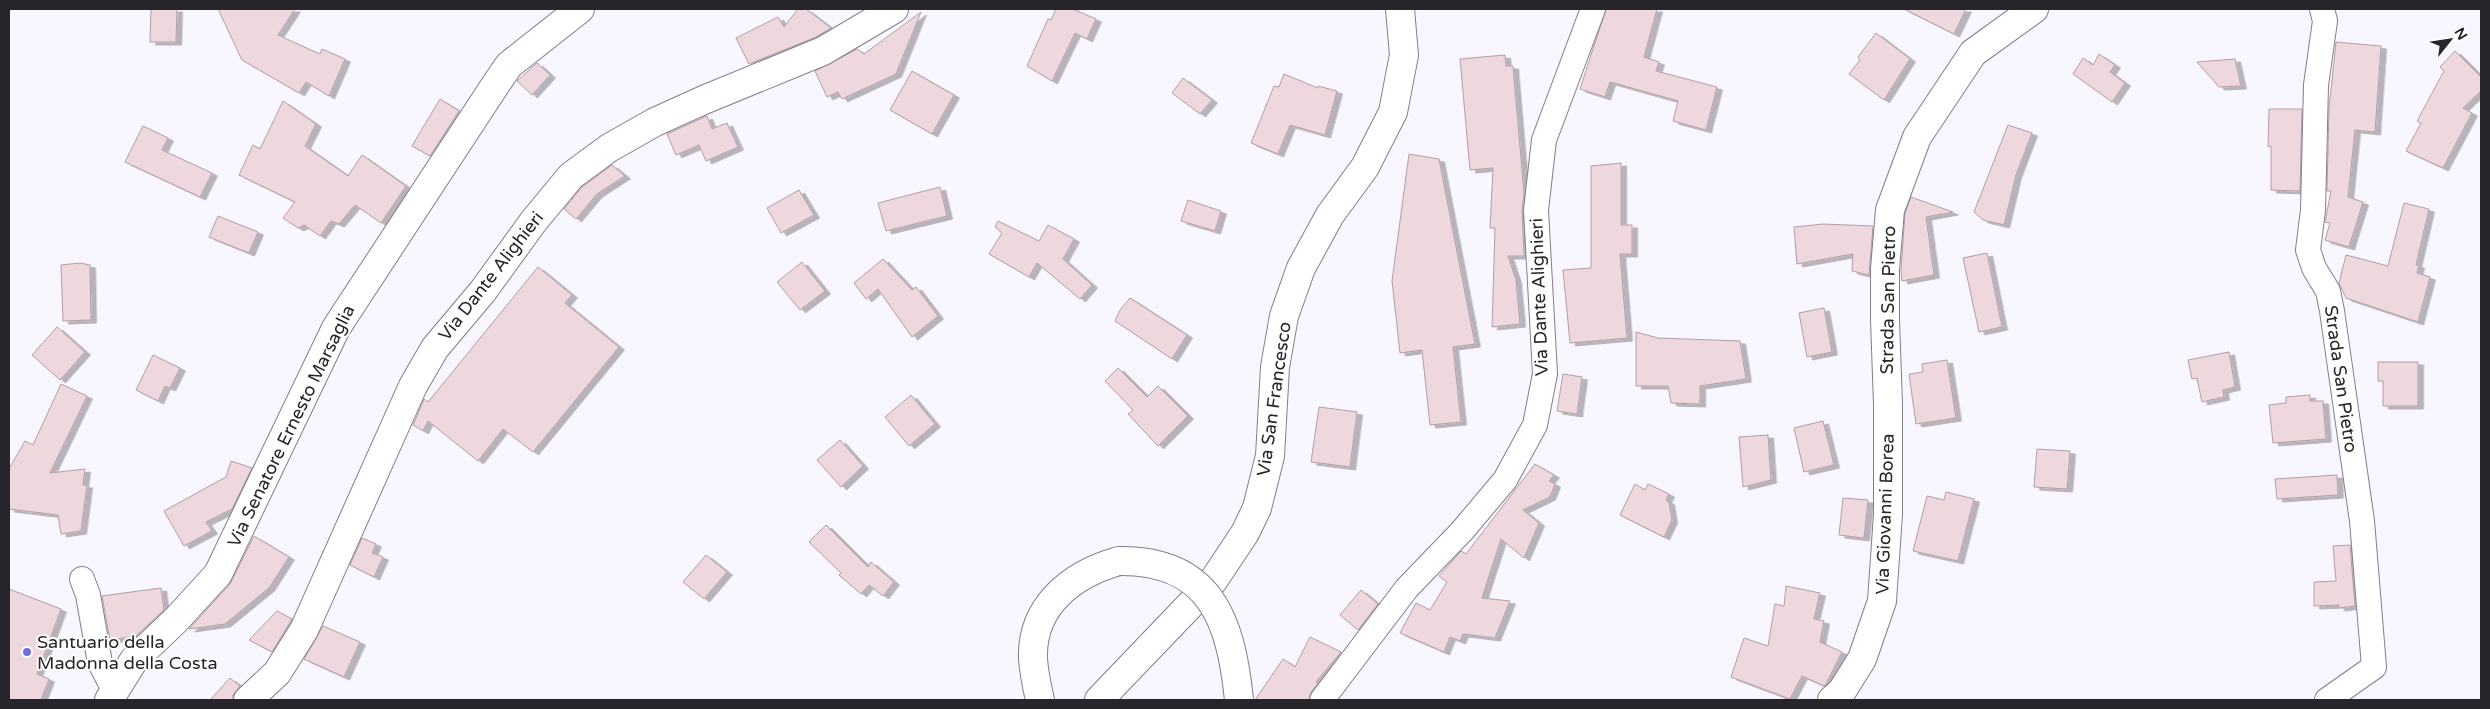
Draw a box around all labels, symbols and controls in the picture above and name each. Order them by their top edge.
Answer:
north arrow [2425,15,2475,65]
text: N [2451,25,2471,43]
street label: Via Dante Alighieri [434,207,548,345]
street label: Via Dante Alighieri [1525,218,1553,376]
street label: Strada San Pietro [1876,225,1900,375]
street label: Via Senatore Ernesto Marsaglia [223,301,359,551]
street label: Strada San Pietro [2320,304,2362,454]
street label: Via San Francesco [1252,320,1296,478]
street label: Via Giovanni Borea [1871,433,1899,595]
place label: Santuario della Madonna della Costa [37,631,218,674]
marker: Santuario della Madonna della Costa [21,646,33,658]

